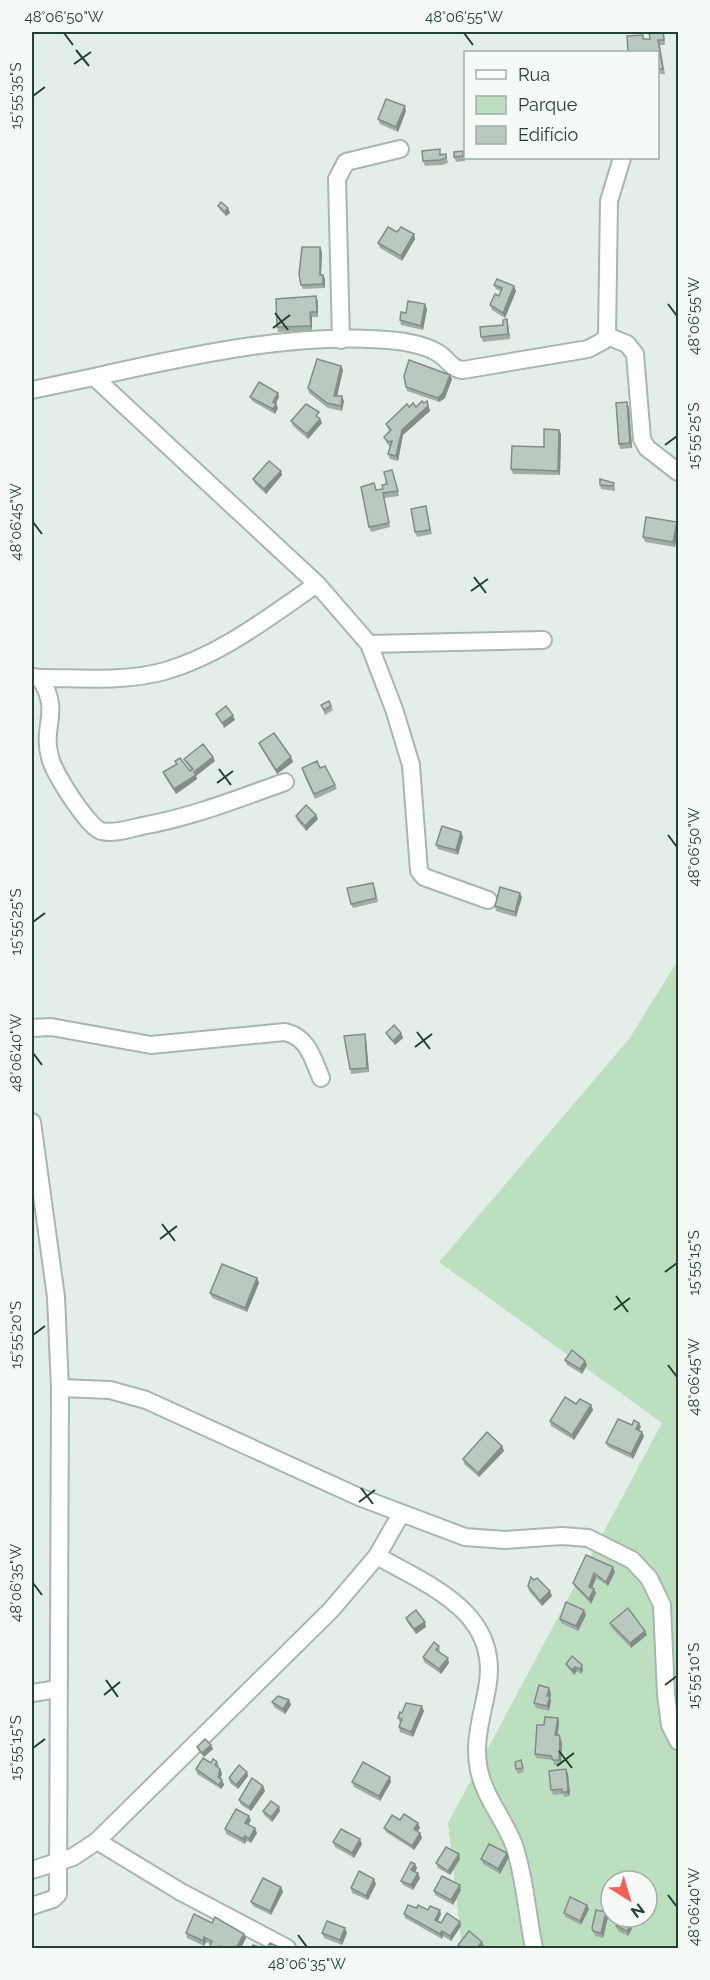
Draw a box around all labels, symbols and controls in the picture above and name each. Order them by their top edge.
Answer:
text: 48°06'50"W [24,8,104,26]
text: 48°06'55"W [425,8,503,26]
legend [464,51,659,159]
text: 15°55'35"S [7,62,25,130]
text: Rua [518,64,550,85]
text: Parque [518,94,578,115]
text: Edifício [518,124,578,145]
text: 48°06'55"W [685,277,703,355]
text: 15°55'25"S [685,402,703,470]
text: 48°06'45"W [7,483,25,561]
text: 48°06'50"W [685,807,703,887]
text: 15°55'25"S [7,888,25,956]
text: 48°06'40"W [7,1014,25,1092]
text: 15°55'15"S [685,1230,703,1296]
text: 15°55'20"S [7,1301,25,1369]
text: 48°06'45"W [685,1338,703,1416]
text: 48°06'35"W [7,1544,25,1622]
text: 15°55'10"S [685,1643,703,1709]
text: 15°55'15"S [7,1715,25,1781]
text: 48°06'40"W [685,1868,703,1946]
north arrow [599,1869,659,1929]
text: N [627,1899,648,1922]
text: 48°06'35"W [268,1955,346,1973]

